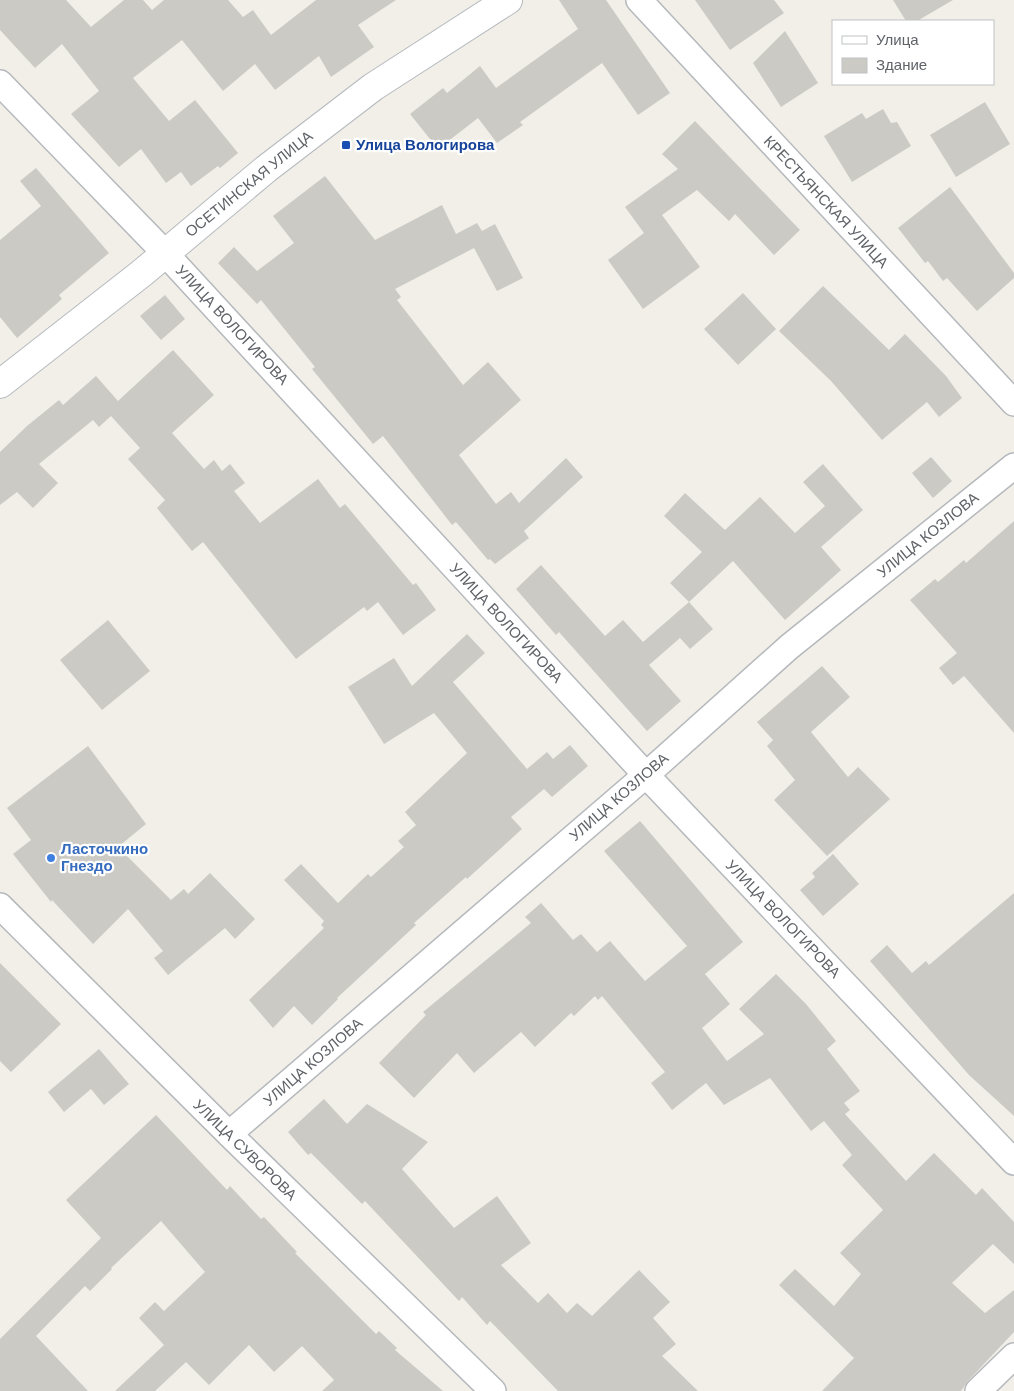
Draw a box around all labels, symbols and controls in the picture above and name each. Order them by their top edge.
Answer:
legend [832,20,994,85]
text: Улица [876,31,919,48]
text: Здание [876,56,927,73]
street label: ОСЕТИНСКАЯ УЛИЦА [182,127,316,240]
street label: КРЕСТЬЯНСКАЯ УЛИЦА [761,132,892,271]
place label: Улица Вологирова [356,136,495,153]
marker: Улица Вологирова [340,139,352,151]
street label: УЛИЦА ВОЛОГИРОВА [173,261,292,388]
street label: УЛИЦА КОЗЛОВА [874,489,982,581]
street label: УЛИЦА ВОЛОГИРОВА [447,559,566,686]
street label: УЛИЦА КОЗЛОВА [566,749,671,844]
place label: Ласточкино Гнездо [61,840,148,874]
marker: Ласточкино Гнездо [45,852,57,864]
street label: УЛИЦА ВОЛОГИРОВА [723,856,844,981]
street label: УЛИЦА КОЗЛОВА [260,1014,365,1109]
street label: УЛИЦА СУВОРОВА [190,1096,300,1203]

